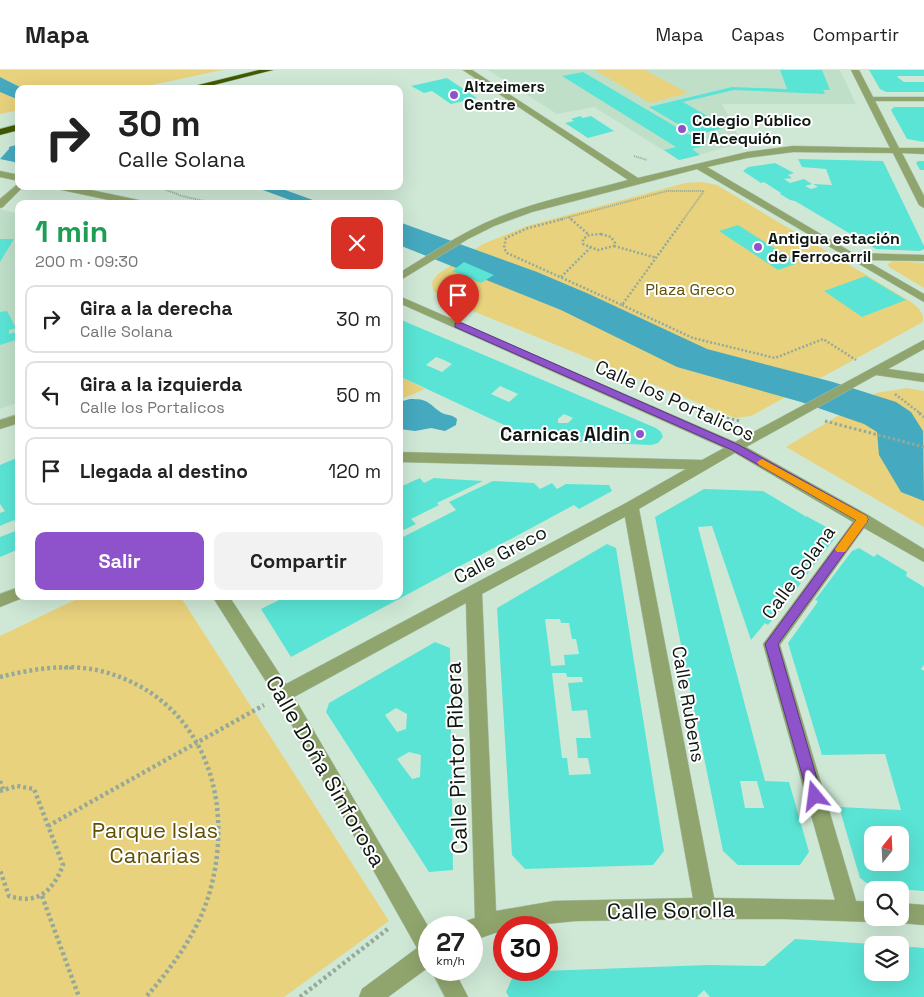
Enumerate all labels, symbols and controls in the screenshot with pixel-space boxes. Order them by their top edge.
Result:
text: Mapa [25,19,89,50]
text: Mapa [655,23,703,46]
text: Capas [731,23,785,46]
text: Compartir [813,23,899,46]
place label: Altzeimers Centre [464,76,545,115]
marker: Altzeimers Centre [448,89,460,101]
text: 30 m [118,102,201,146]
icon: right [35,105,100,170]
place label: Colegio Público El Acequión [692,110,812,149]
marker: Colegio Público El Acequión [676,123,688,135]
text: Calle Solana [118,145,245,173]
text: 1 min [35,212,108,251]
button: close [331,217,383,269]
place label: Antigua estación de Ferrocarril [768,228,900,267]
marker: Antigua estación de Ferrocarril [752,241,764,253]
text: 200 m · 09:30 [35,251,138,272]
pin [437,274,479,325]
park label: Plaza Greco [645,279,735,300]
icon: arrive [444,281,472,309]
text: Gira a la derecha [80,296,232,321]
icon: right [37,305,65,333]
text: 30 m [336,307,381,332]
text: Calle Solana [80,321,173,342]
street label: Calle los Portalicos [591,354,758,447]
text: Gira a la izquierda [80,372,242,397]
icon: left [37,381,65,409]
text: 50 m [336,383,381,408]
text: Calle los Portalicos [80,397,225,418]
place label: Carnicas Aldin [500,422,630,447]
marker: Carnicas Aldin [634,428,646,440]
icon: arrive [37,457,65,485]
text: Llegada al destino [80,459,248,484]
text: 120 m [328,459,381,484]
street label: Calle Greco [449,519,551,589]
street label: Calle Solana [756,520,841,624]
button: Salir [35,532,204,590]
button: Compartir [214,532,383,590]
street label: Calle Rubens [666,644,711,764]
street label: Calle Pintor Ribera [439,661,473,855]
street label: Calle Doña Sinforosa [260,670,392,872]
position arrow [788,769,840,821]
park label: Parque Islas Canarias [92,816,218,869]
north arrow [864,826,909,871]
map controls [864,826,909,981]
button: search [864,881,909,926]
street label: Calle Sorolla [607,895,736,925]
speed limit sign: 30 [493,916,558,981]
text: 27 [436,926,465,958]
button: layers [864,936,909,981]
text: km/h [436,953,465,969]

